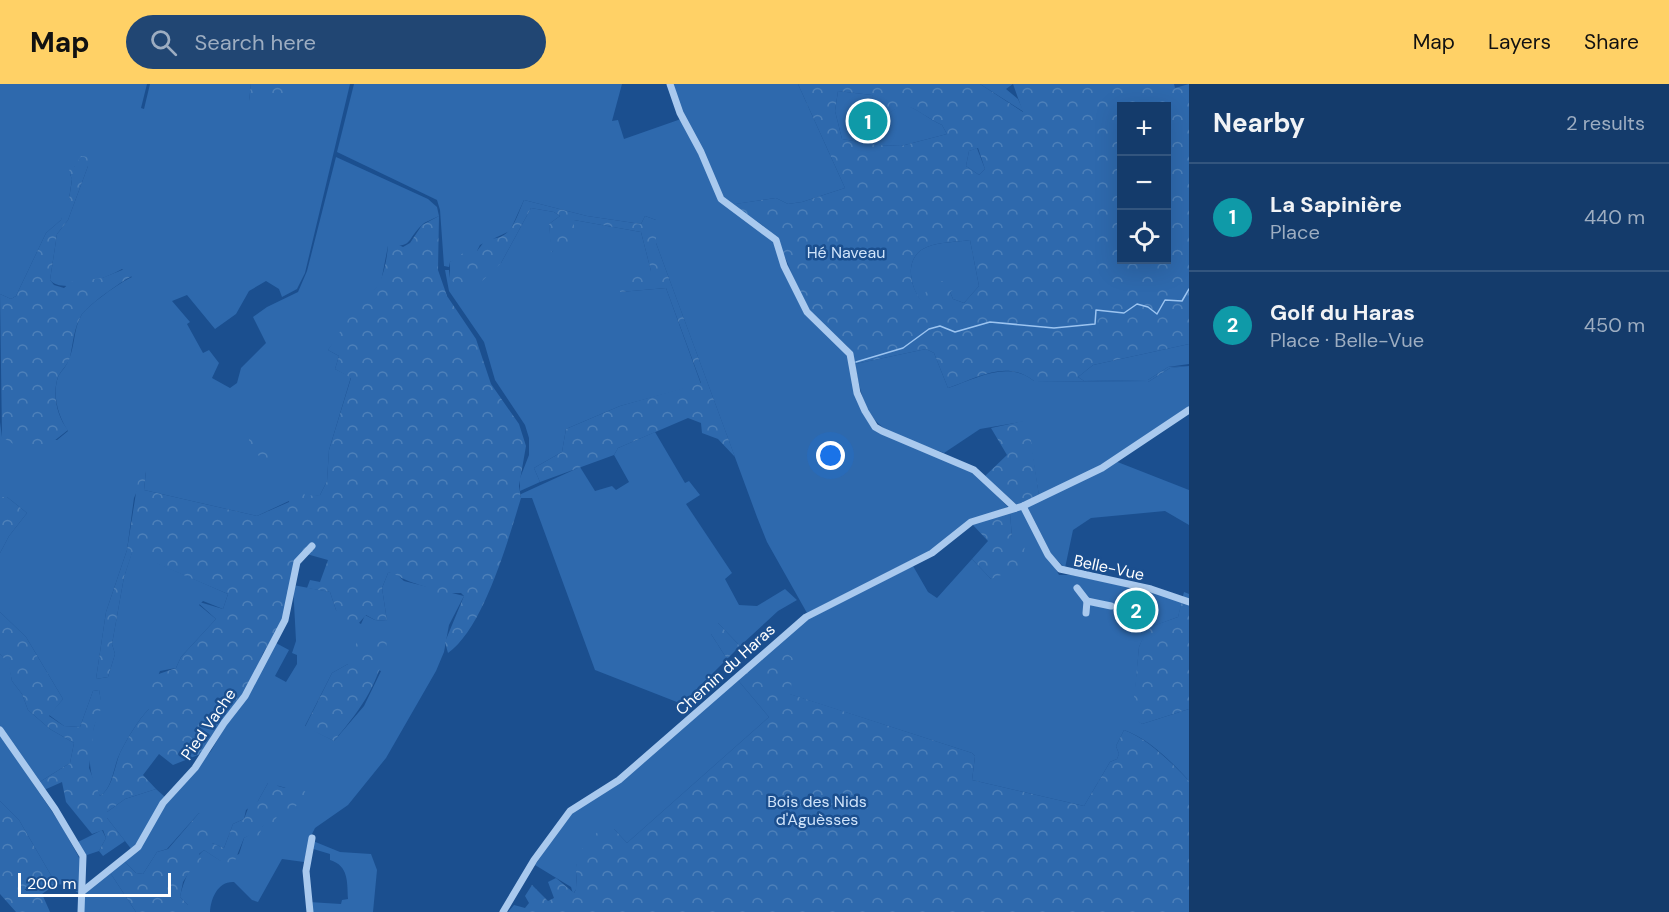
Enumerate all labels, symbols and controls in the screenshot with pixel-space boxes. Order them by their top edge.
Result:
search box [126,15,546,69]
text: Map [30,24,90,61]
icon: search [147,26,180,59]
text: Search here [195,28,316,57]
text: Map [1413,28,1455,56]
text: Layers [1488,28,1551,56]
text: Share [1584,28,1639,56]
pin: 1 [848,99,888,144]
map controls [1117,102,1171,264]
button: + [1117,102,1171,156]
text: Nearby [1213,106,1305,140]
text: 2 results [1566,110,1645,136]
button: − [1117,156,1171,210]
text: La Sapinière [1270,190,1402,219]
text: 1 [1229,204,1236,230]
text: 440 m [1584,204,1645,230]
button: locate [1117,210,1171,264]
text: Place [1270,219,1320,245]
park label: Hé Naveau [807,242,885,263]
text: Golf du Haras [1270,298,1415,327]
text: 2 [1227,312,1238,338]
text: 450 m [1584,312,1645,338]
text: Place · Belle-Vue [1270,327,1424,353]
your location [816,441,845,470]
street label: Belle-Vue [1072,550,1146,585]
pin: 2 [1116,588,1156,632]
street label: Chemin du Haras [671,619,780,720]
street label: Pied Vache [176,684,241,764]
park label: Bois des Nids d'Aguèsses [767,791,867,830]
scale bar [18,870,171,898]
text: 200 m [27,873,76,894]

